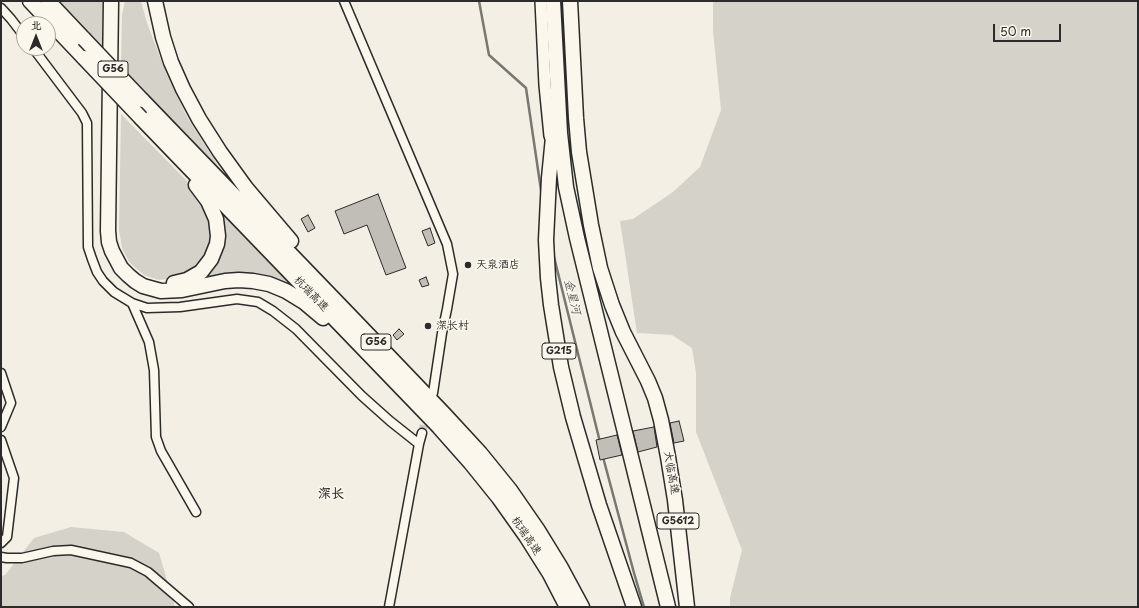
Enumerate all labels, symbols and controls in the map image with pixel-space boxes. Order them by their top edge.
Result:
north arrow [16,16,56,56]
text: 北 [31,16,42,33]
scale bar [995,16,1063,42]
text: 50 m [1000,22,1031,40]
road number: G56 [98,61,128,77]
place label: 天泉酒店 [476,258,520,272]
marker: 天泉酒店 [463,260,473,270]
street label: 杭瑞高速 [291,274,331,314]
water label: 金星河 [561,278,583,316]
place label: 深长村 [436,319,469,333]
marker: 深长村 [423,321,433,331]
road number: G56 [361,334,391,350]
road number: G215 [542,343,576,359]
street label: 大临高速 [661,450,681,496]
district label: 深长 [318,486,344,502]
road number: G5612 [657,513,699,529]
street label: 杭瑞高速 [508,514,544,558]

